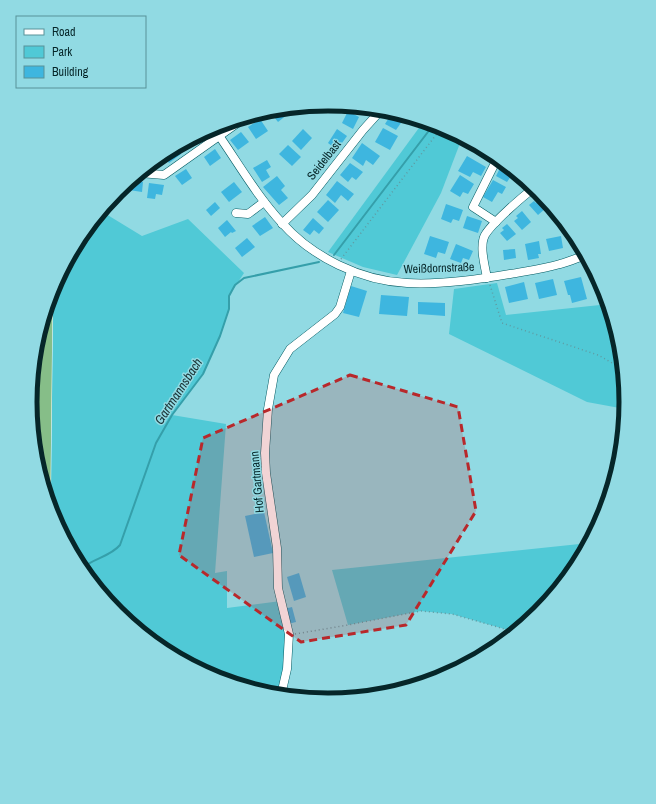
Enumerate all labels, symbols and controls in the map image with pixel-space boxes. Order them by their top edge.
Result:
legend [16,16,146,88]
text: Road [52,24,76,40]
text: Park [52,44,72,60]
text: Building [52,64,89,80]
street label: Seidelbast [303,137,345,183]
street label: Weißdornstraße [403,259,475,277]
water label: Gartmannsbach [151,355,206,428]
street label: Hof Gartmann [246,451,268,513]

